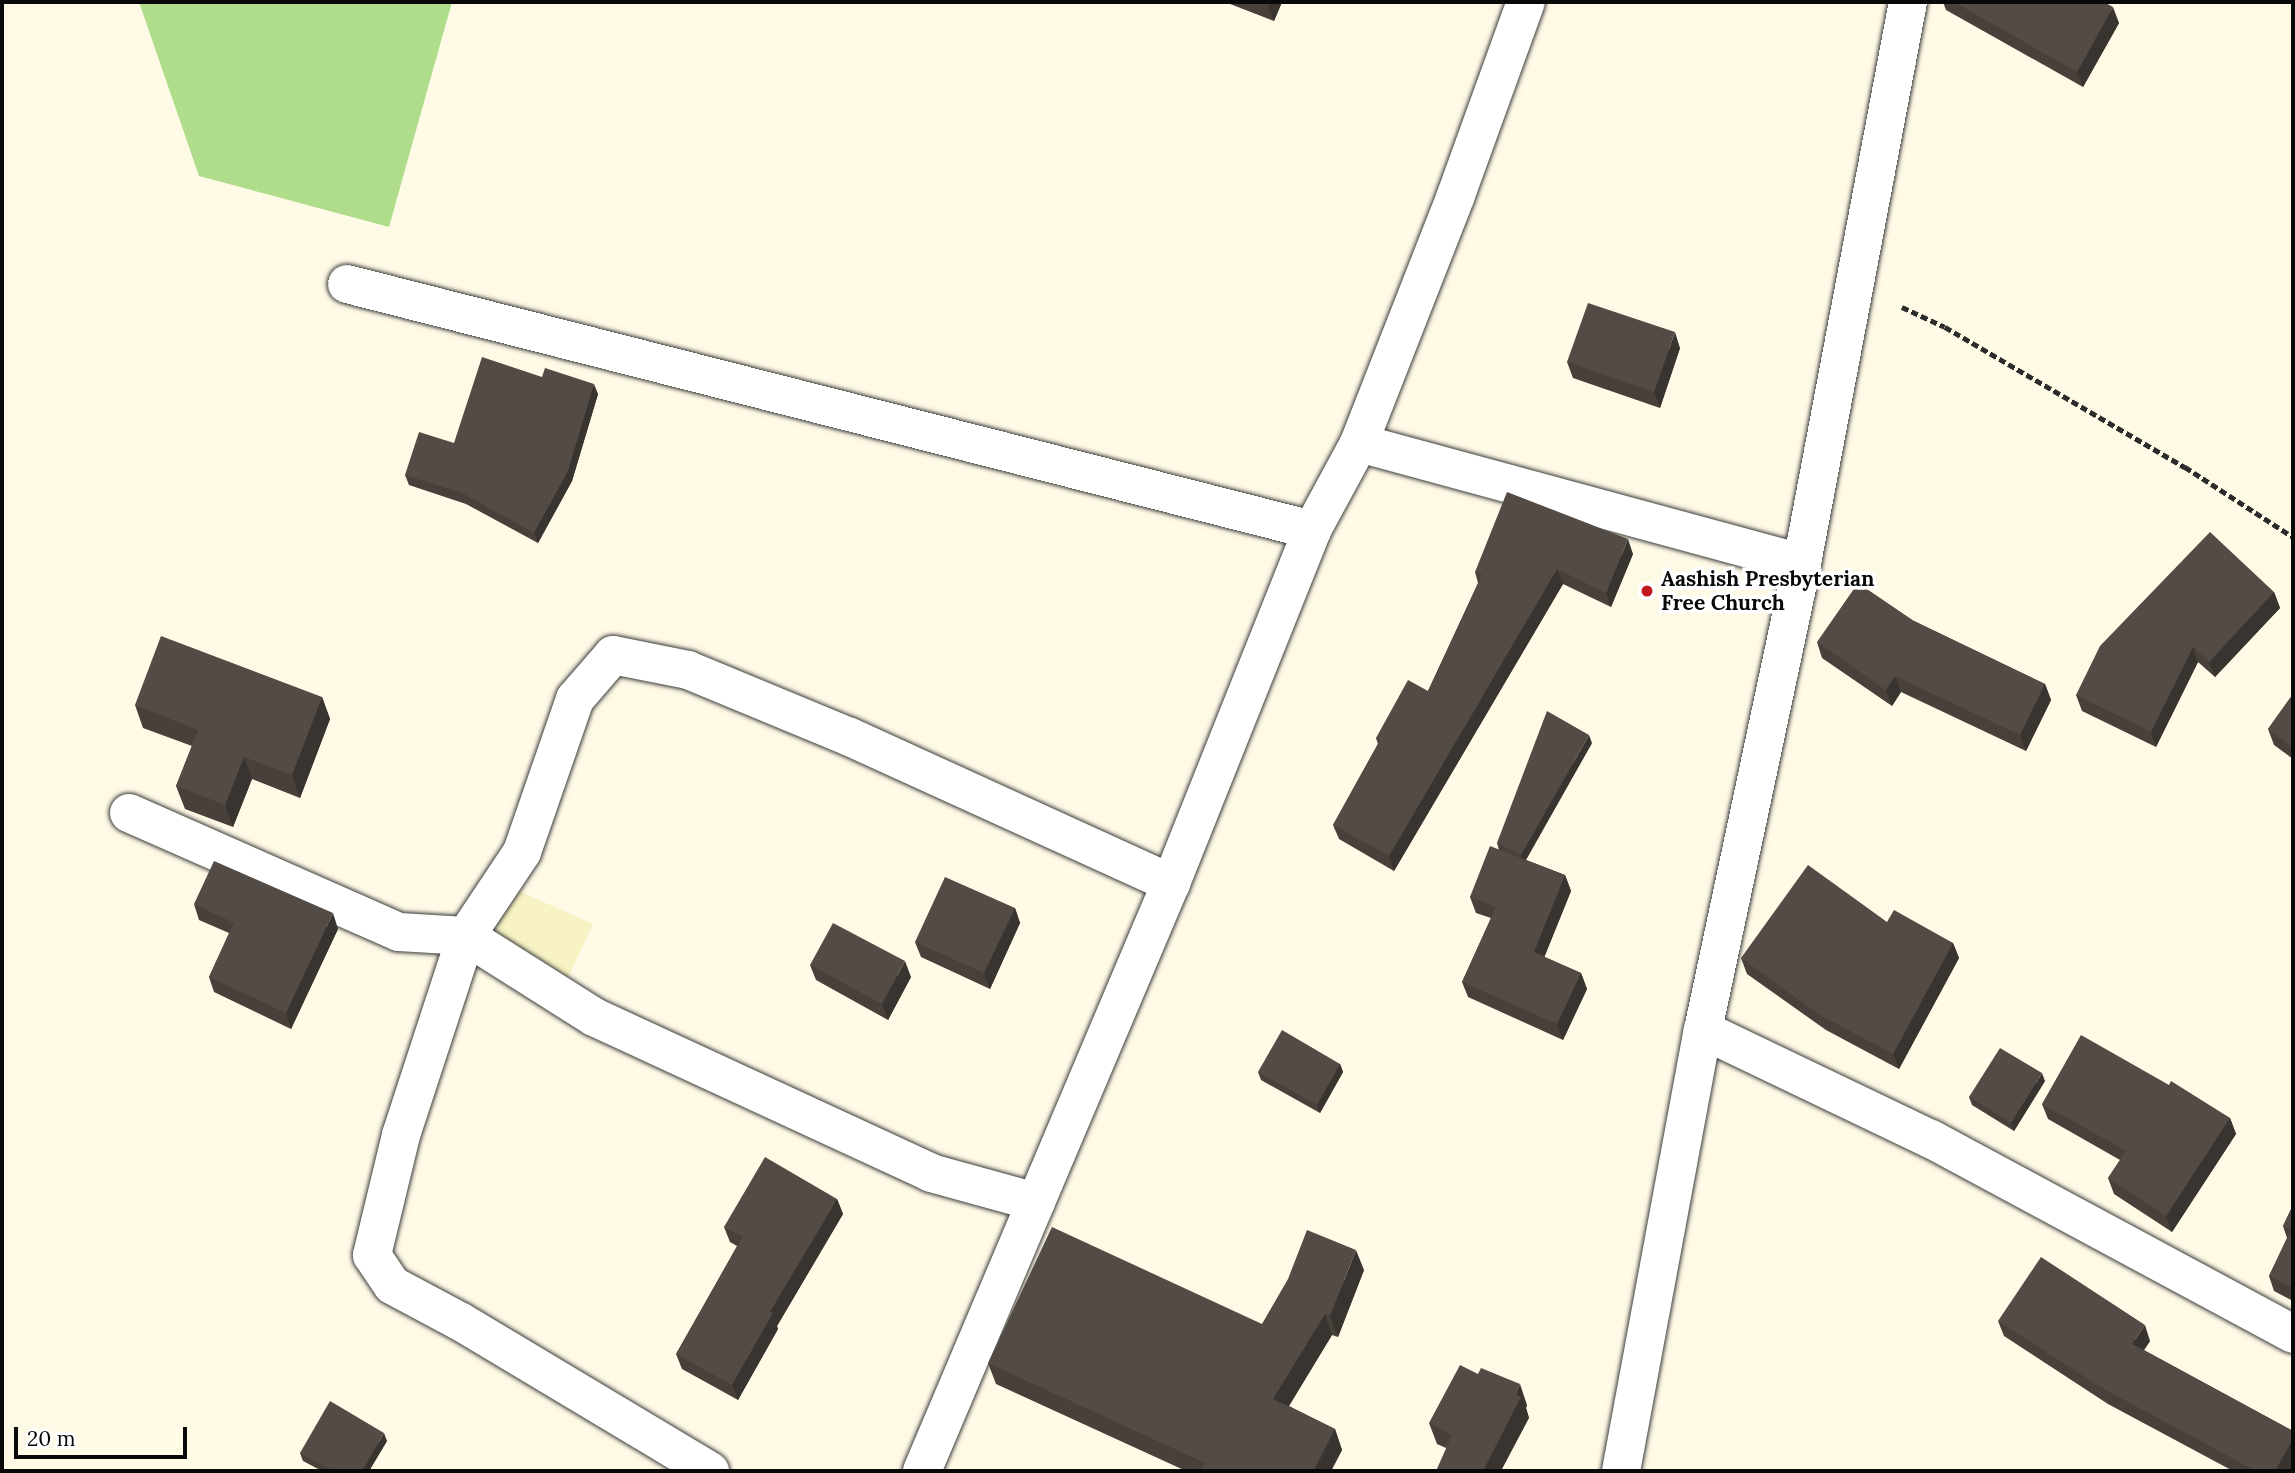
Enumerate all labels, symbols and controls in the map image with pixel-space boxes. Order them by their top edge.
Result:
place label: Aashish Presbyterian Free Church [1661,566,1874,616]
marker: Aashish Presbyterian Free Church [1639,583,1655,599]
scale bar [18,1414,191,1458]
text: 20 m [27,1425,76,1452]

